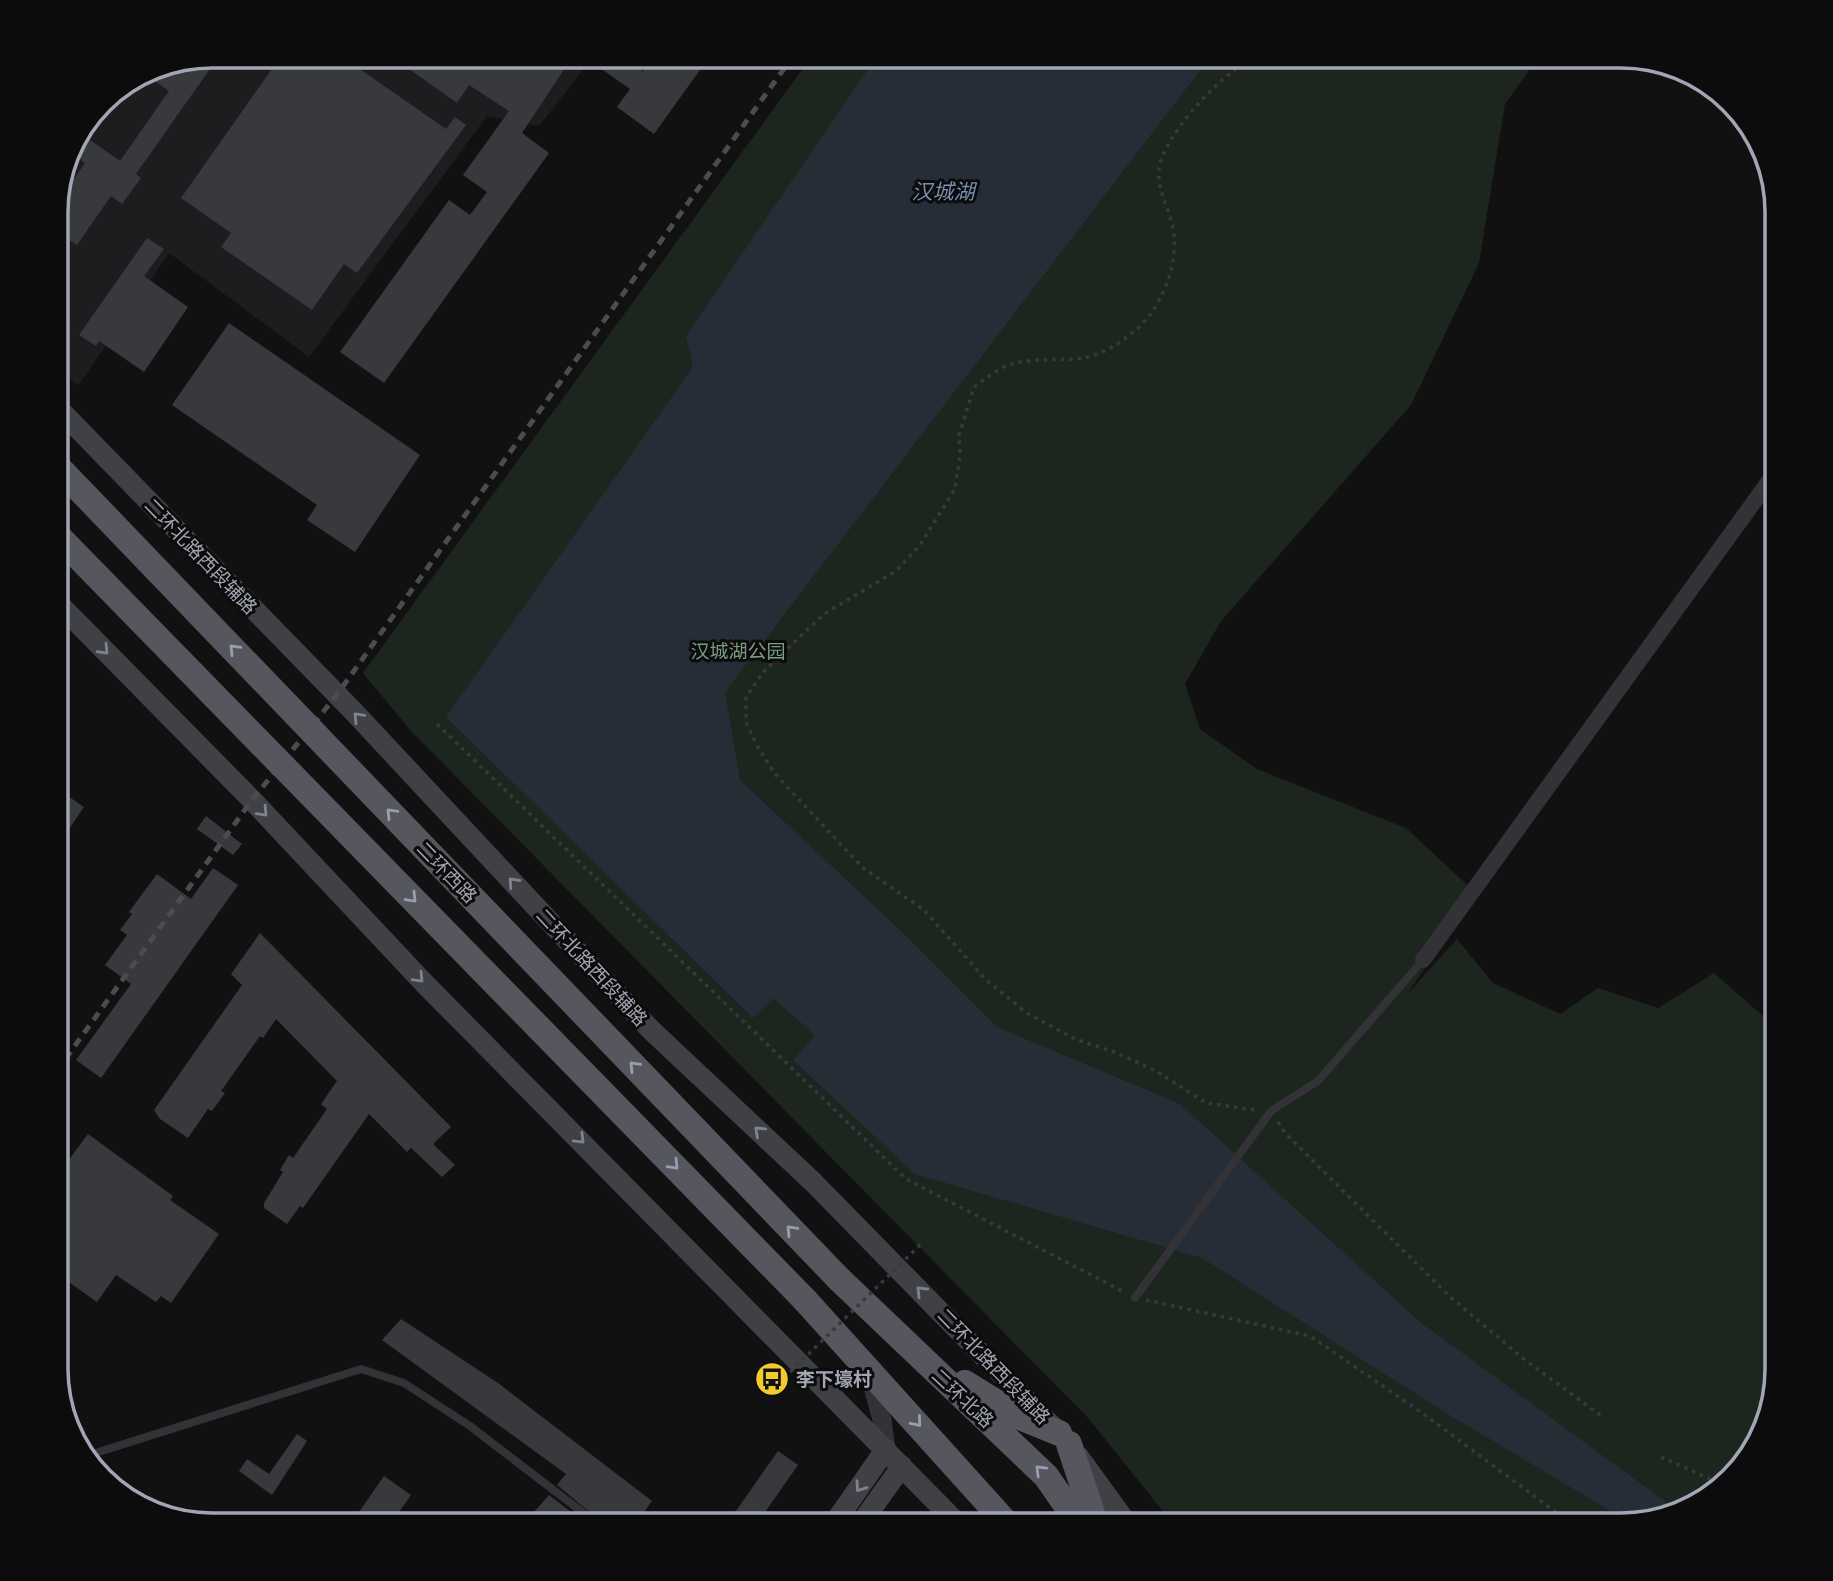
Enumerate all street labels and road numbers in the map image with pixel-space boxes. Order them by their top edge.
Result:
street label: 二环北路西段辅路 [140,493,262,619]
street label: 二环西路 [412,836,482,908]
street label: 二环北路西段辅路 [531,903,653,1031]
street label: 二环北路西段辅路 [933,1303,1055,1429]
street label: 二环北路 [927,1364,999,1432]

